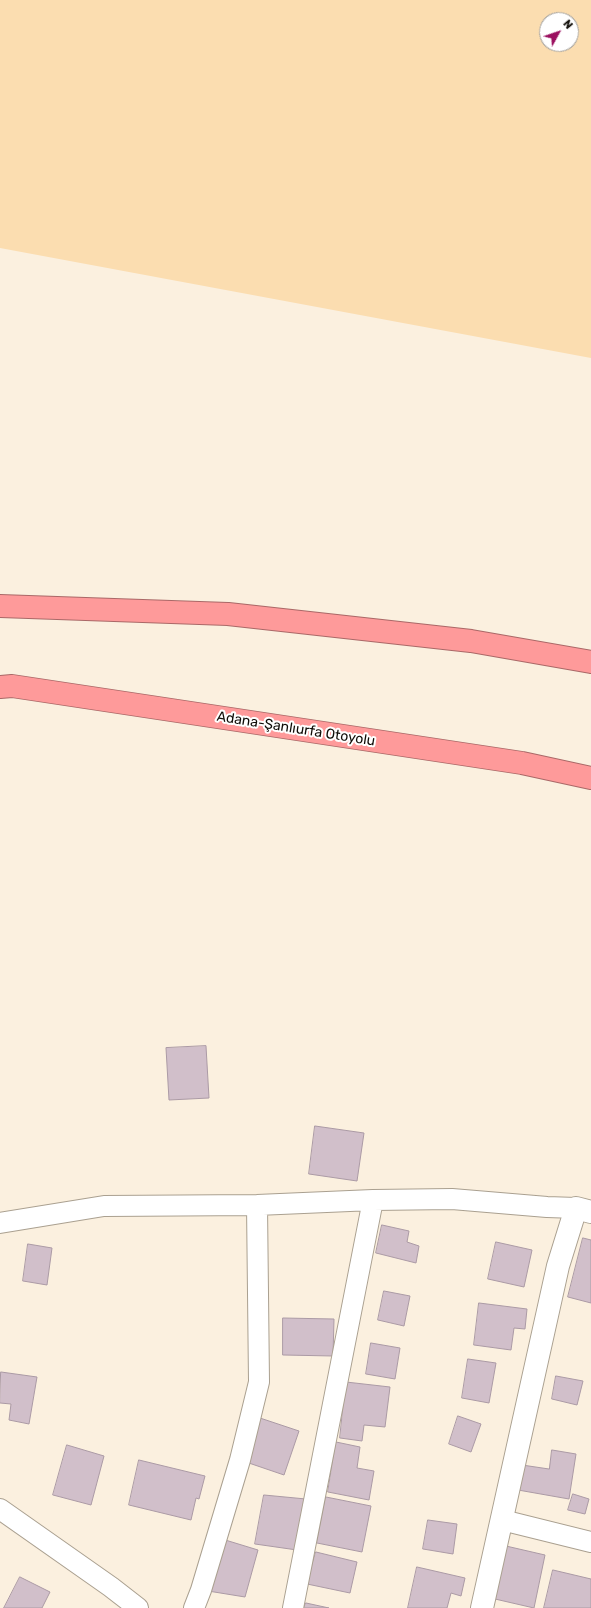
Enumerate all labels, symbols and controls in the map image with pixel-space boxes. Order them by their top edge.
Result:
north arrow [539,12,579,52]
text: N [560,17,575,32]
street label: Adana-Şanlıurfa Otoyolu [216,708,376,750]

